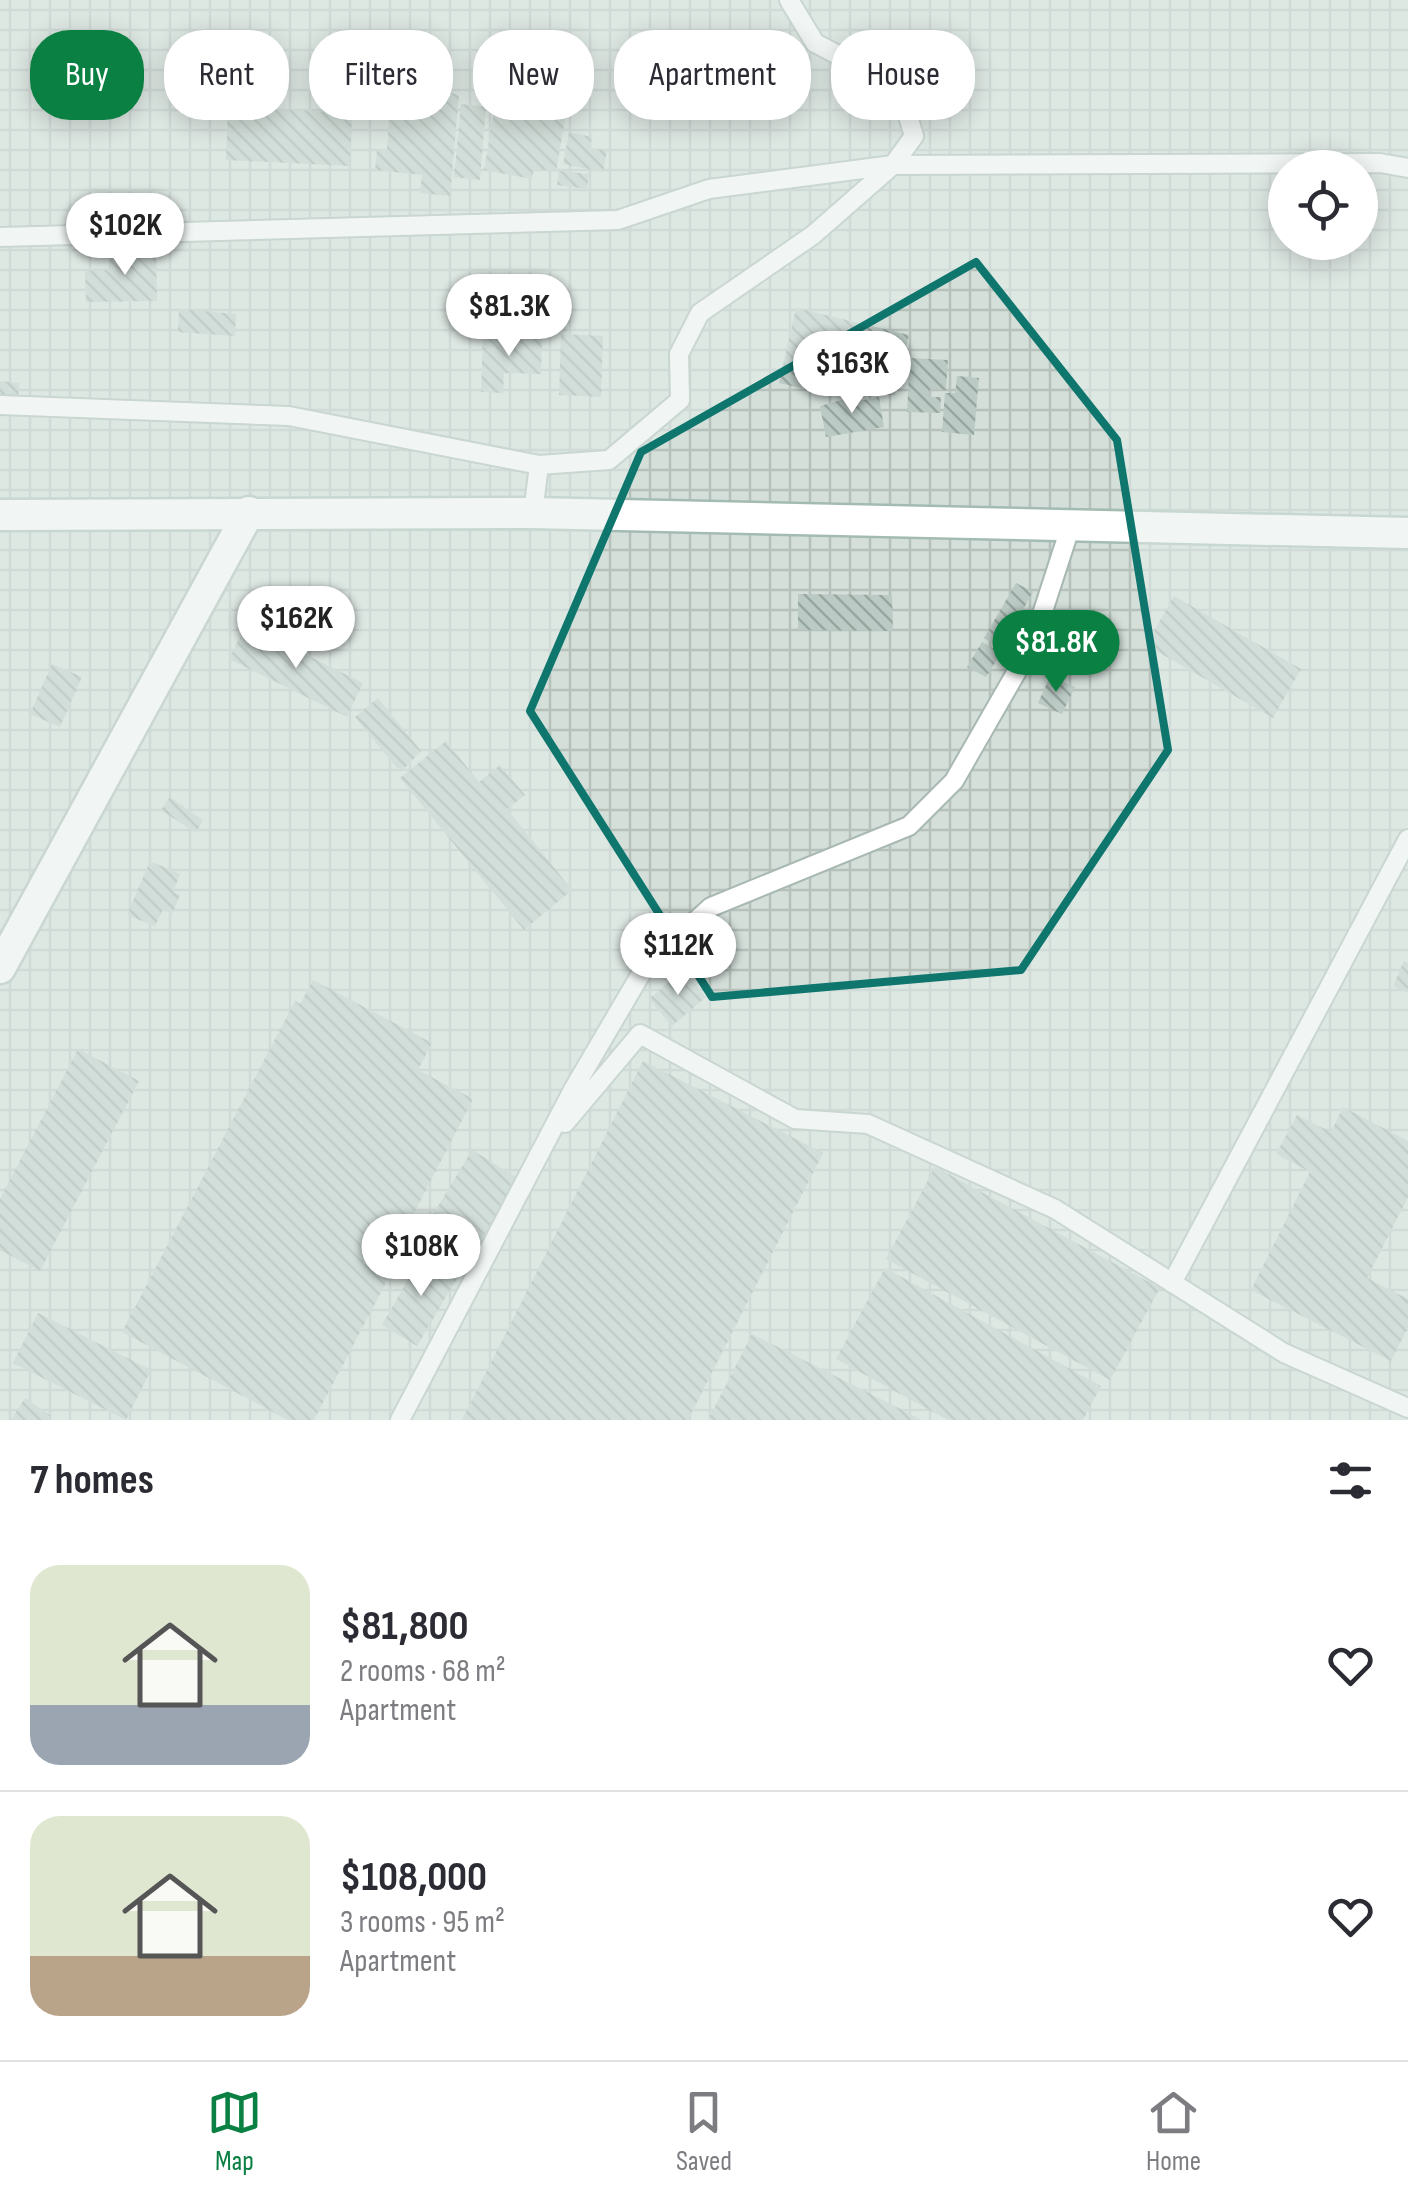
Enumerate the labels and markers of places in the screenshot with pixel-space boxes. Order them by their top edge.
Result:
pin: $102K [55,193,195,278]
pin: $81.3K [428,274,590,359]
pin: $163K [782,331,922,416]
pin: $162K [226,586,366,671]
pin: $81.8K [975,610,1137,695]
pin: $112K [608,913,748,998]
pin: $108K [351,1214,491,1299]

